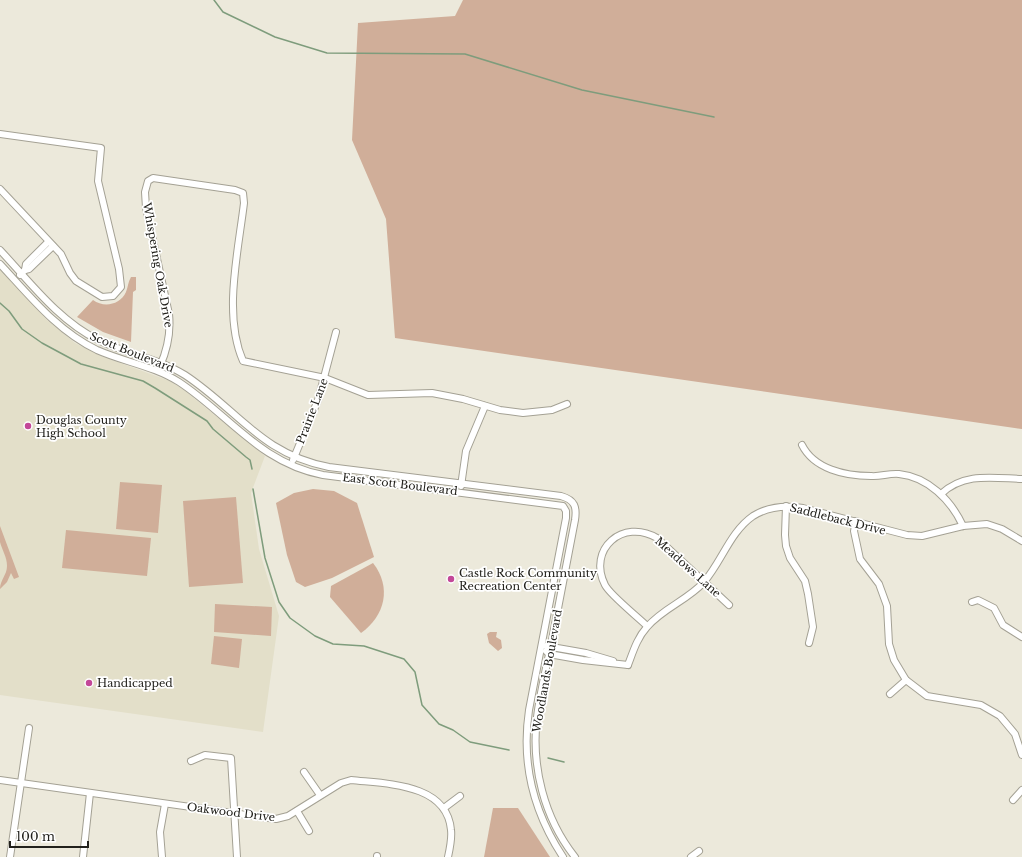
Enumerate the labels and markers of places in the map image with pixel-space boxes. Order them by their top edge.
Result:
place label: Douglas County High School [36,413,127,440]
marker: Douglas County High School [23,421,33,431]
place label: Castle Rock Community Recreation Center [459,566,597,593]
marker: Castle Rock Community Recreation Center [446,574,456,584]
place label: Handicapped [97,676,173,690]
marker: Handicapped [84,678,94,688]

